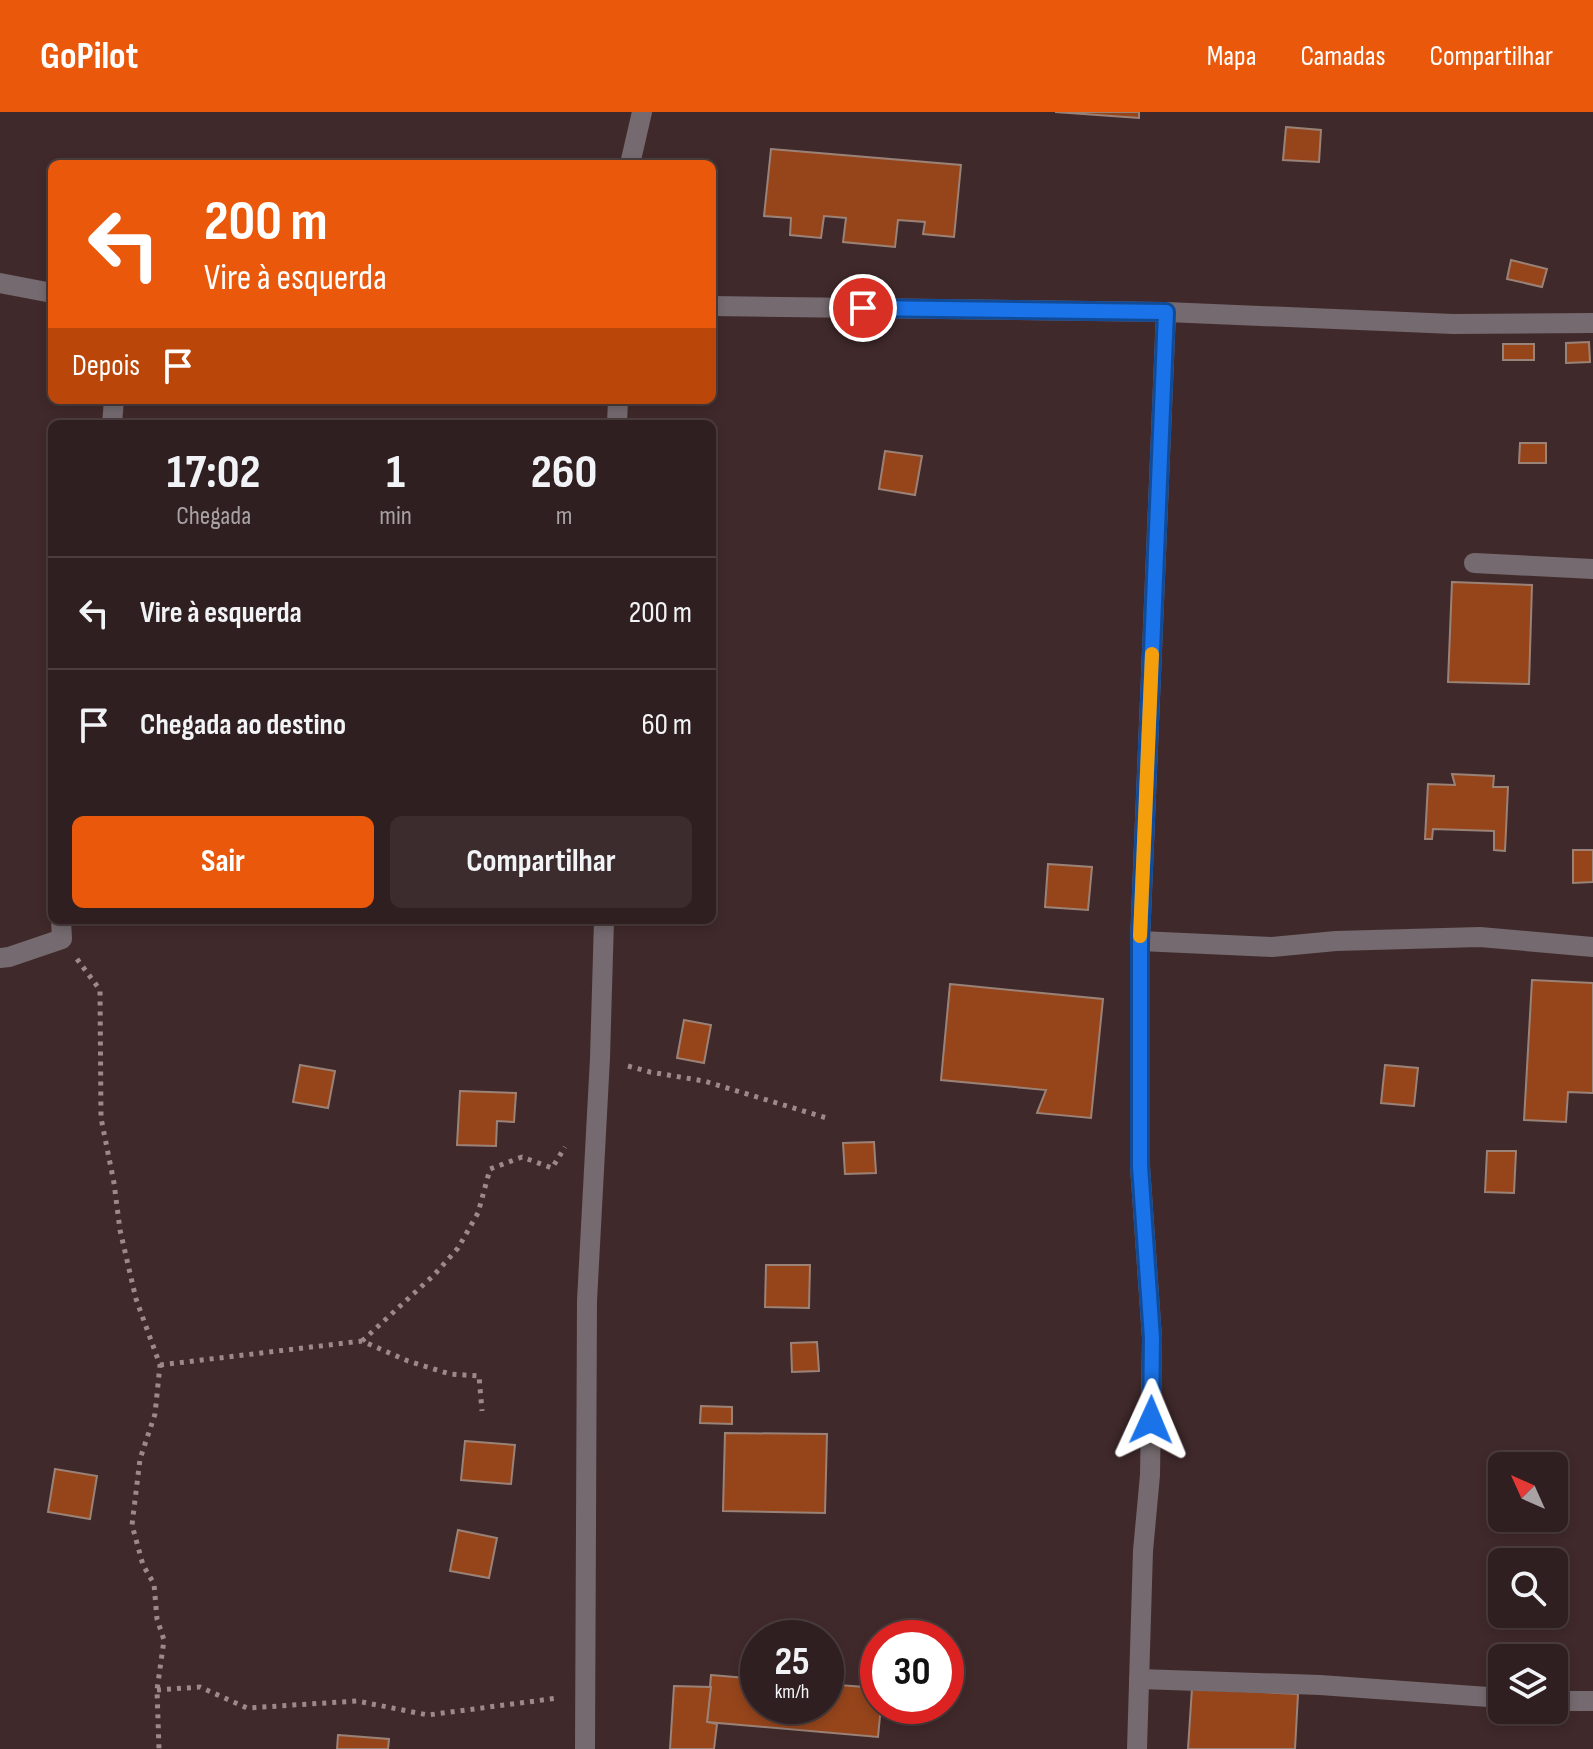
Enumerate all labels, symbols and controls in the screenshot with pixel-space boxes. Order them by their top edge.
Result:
text: GoPilot [40,34,138,79]
text: Mapa [1207,40,1256,73]
text: Camadas [1300,40,1386,73]
text: Compartilhar [1430,40,1553,73]
text: 200 m [204,189,328,256]
icon: left [72,192,176,296]
text: Vire à esquerda [204,257,387,300]
pin [829,274,897,342]
icon: arrive [841,286,885,330]
icon: arrive [156,344,200,388]
text: Depois [72,348,140,384]
text: 17:02 [167,444,261,501]
text: 1 [386,444,405,501]
text: 260 [531,444,597,501]
text: Chegada [176,501,251,532]
text: min [379,501,412,532]
text: m [556,501,572,532]
icon: left [72,591,116,635]
text: Vire à esquerda [140,595,302,631]
text: 200 m [629,595,692,631]
icon: arrive [72,703,116,747]
text: Chegada ao destino [140,707,346,743]
text: 60 m [641,707,692,743]
button: Sair [72,816,374,908]
button: Compartilhar [390,816,692,908]
position arrow [1109,1378,1193,1462]
north arrow [1488,1452,1568,1532]
map controls [1488,1452,1568,1724]
button: search [1488,1548,1568,1628]
speed limit sign: 30 [860,1620,964,1724]
text: 25 [774,1638,810,1686]
button: layers [1488,1644,1568,1724]
text: km/h [775,1680,809,1704]

